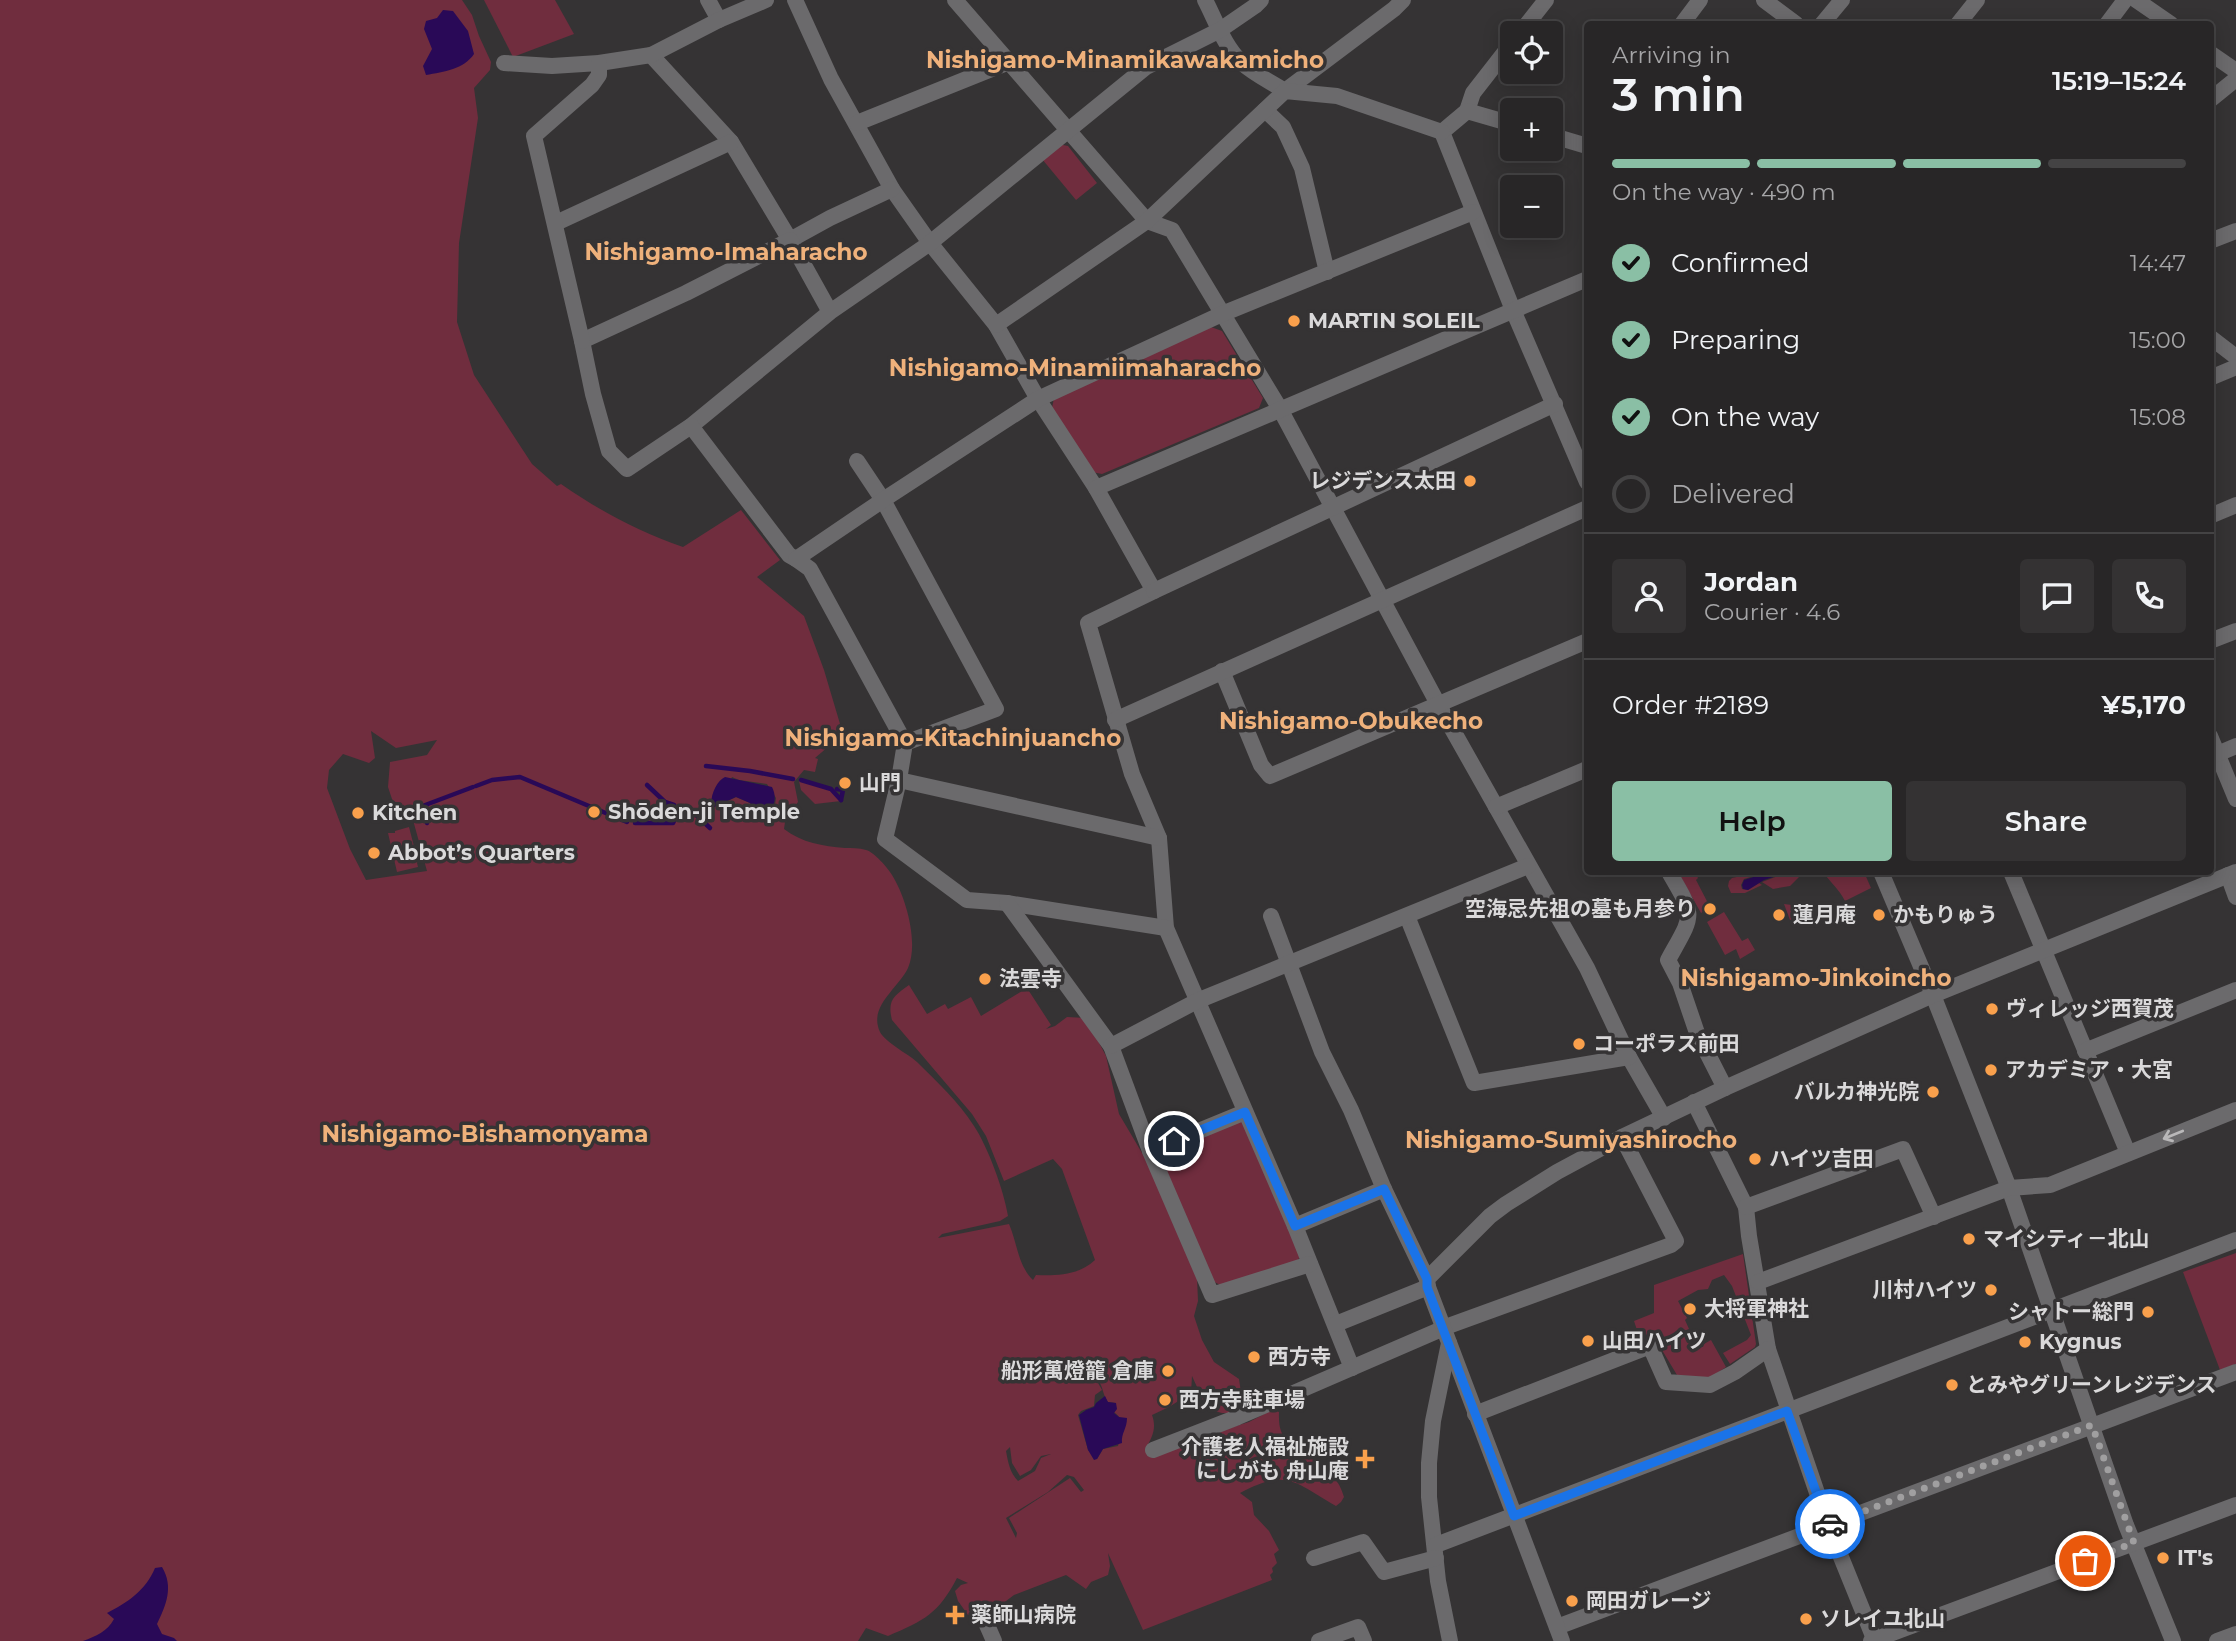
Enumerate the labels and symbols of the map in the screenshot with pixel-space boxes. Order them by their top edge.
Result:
district label: Nishigamo-Minamikawakamicho [926,46,1324,74]
district label: Nishigamo-Imaharacho [584,238,868,266]
place label: MARTIN SOLEIL [1308,308,1480,333]
marker: MARTIN SOLEIL [1286,313,1302,329]
district label: Nishigamo-Minamiimaharacho [889,354,1261,382]
place label: レジデンス太田 [1309,468,1456,493]
marker: レジデンス太田 [1462,473,1478,489]
district label: Nishigamo-Obukecho [1219,707,1483,735]
district label: Nishigamo-Kitachinjuancho [785,724,1121,752]
place label: 山門 [859,770,901,795]
marker: 山門 [837,775,853,791]
place label: Shōden-ji Temple [608,799,800,824]
place label: Kitchen [372,800,457,825]
marker: Shōden-ji Temple [586,804,602,820]
marker: Kitchen [350,805,366,821]
place label: Abbot’s Quarters [387,840,575,865]
marker: Abbot’s Quarters [366,845,382,861]
place label: 空海忌先祖の墓も月参り [1465,896,1696,921]
marker: 空海忌先祖の墓も月参り [1702,901,1718,917]
place label: 蓮月庵 [1793,902,1856,927]
place label: かもりゅう [1893,902,1998,927]
marker: 蓮月庵 [1771,907,1787,923]
marker: かもりゅう [1871,907,1887,923]
district label: Nishigamo-Jinkoincho [1680,964,1952,992]
place label: 法雲寺 [999,966,1062,991]
marker: 法雲寺 [977,971,993,987]
place label: ヴィレッジ西賀茂 [2006,996,2174,1021]
marker: ヴィレッジ西賀茂 [1984,1001,2000,1017]
place label: コーポラス前田 [1593,1031,1740,1056]
marker: コーポラス前田 [1571,1036,1587,1052]
place label: アカデミア・大宮 [2005,1057,2173,1082]
marker: アカデミア・大宮 [1983,1062,1999,1078]
place label: バルカ神光院 [1794,1079,1919,1104]
marker: バルカ神光院 [1925,1084,1941,1100]
pin [1144,1111,1204,1171]
district label: Nishigamo-Bishamonyama [322,1120,648,1148]
district label: Nishigamo-Sumiyashirocho [1405,1126,1737,1154]
one-way arrow [2162,1130,2184,1143]
place label: ハイツ吉田 [1769,1146,1874,1171]
marker: ハイツ吉田 [1747,1151,1763,1167]
place label: マイシティ－北山 [1983,1226,2150,1251]
marker: マイシティ－北山 [1961,1231,1977,1247]
place label: 川村ハイツ [1872,1277,1977,1302]
marker: 川村ハイツ [1983,1282,1999,1298]
place label: 大将軍神社 [1704,1296,1809,1321]
place label: シャトー総門 [2008,1299,2134,1324]
marker: 大将軍神社 [1682,1301,1698,1317]
marker: シャトー総門 [2140,1304,2156,1320]
place label: 山田ハイツ [1602,1328,1707,1353]
place label: Kygnus [2039,1329,2122,1354]
marker: 山田ハイツ [1580,1333,1596,1349]
marker: Kygnus [2017,1334,2033,1350]
place label: 西方寺 [1268,1344,1331,1369]
marker: 西方寺 [1246,1349,1262,1365]
place label: 船形萬燈籠 倉庫 [1001,1358,1154,1383]
marker: 船形萬燈籠 倉庫 [1160,1363,1176,1379]
place label: とみやグリーンレジデンス [1966,1372,2217,1397]
marker: とみやグリーンレジデンス [1944,1377,1960,1393]
place label: 西方寺駐車場 [1179,1387,1305,1412]
marker: 西方寺駐車場 [1157,1392,1173,1408]
place label: 介護老人福祉施設 にしがも 舟山庵 [1181,1434,1349,1483]
marker: 介護老人福祉施設 にしがも 舟山庵 [1355,1449,1375,1469]
courier [1795,1489,1865,1559]
pin [2055,1531,2115,1591]
place label: IT's [2177,1545,2213,1570]
marker: IT's [2155,1550,2171,1566]
place label: 岡田ガレージ [1586,1588,1712,1613]
marker: 岡田ガレージ [1564,1593,1580,1609]
place label: 薬師山病院 [971,1602,1076,1627]
marker: 薬師山病院 [945,1605,965,1625]
place label: ソレイユ北山 [1820,1606,1946,1631]
marker: ソレイユ北山 [1798,1611,1814,1627]

